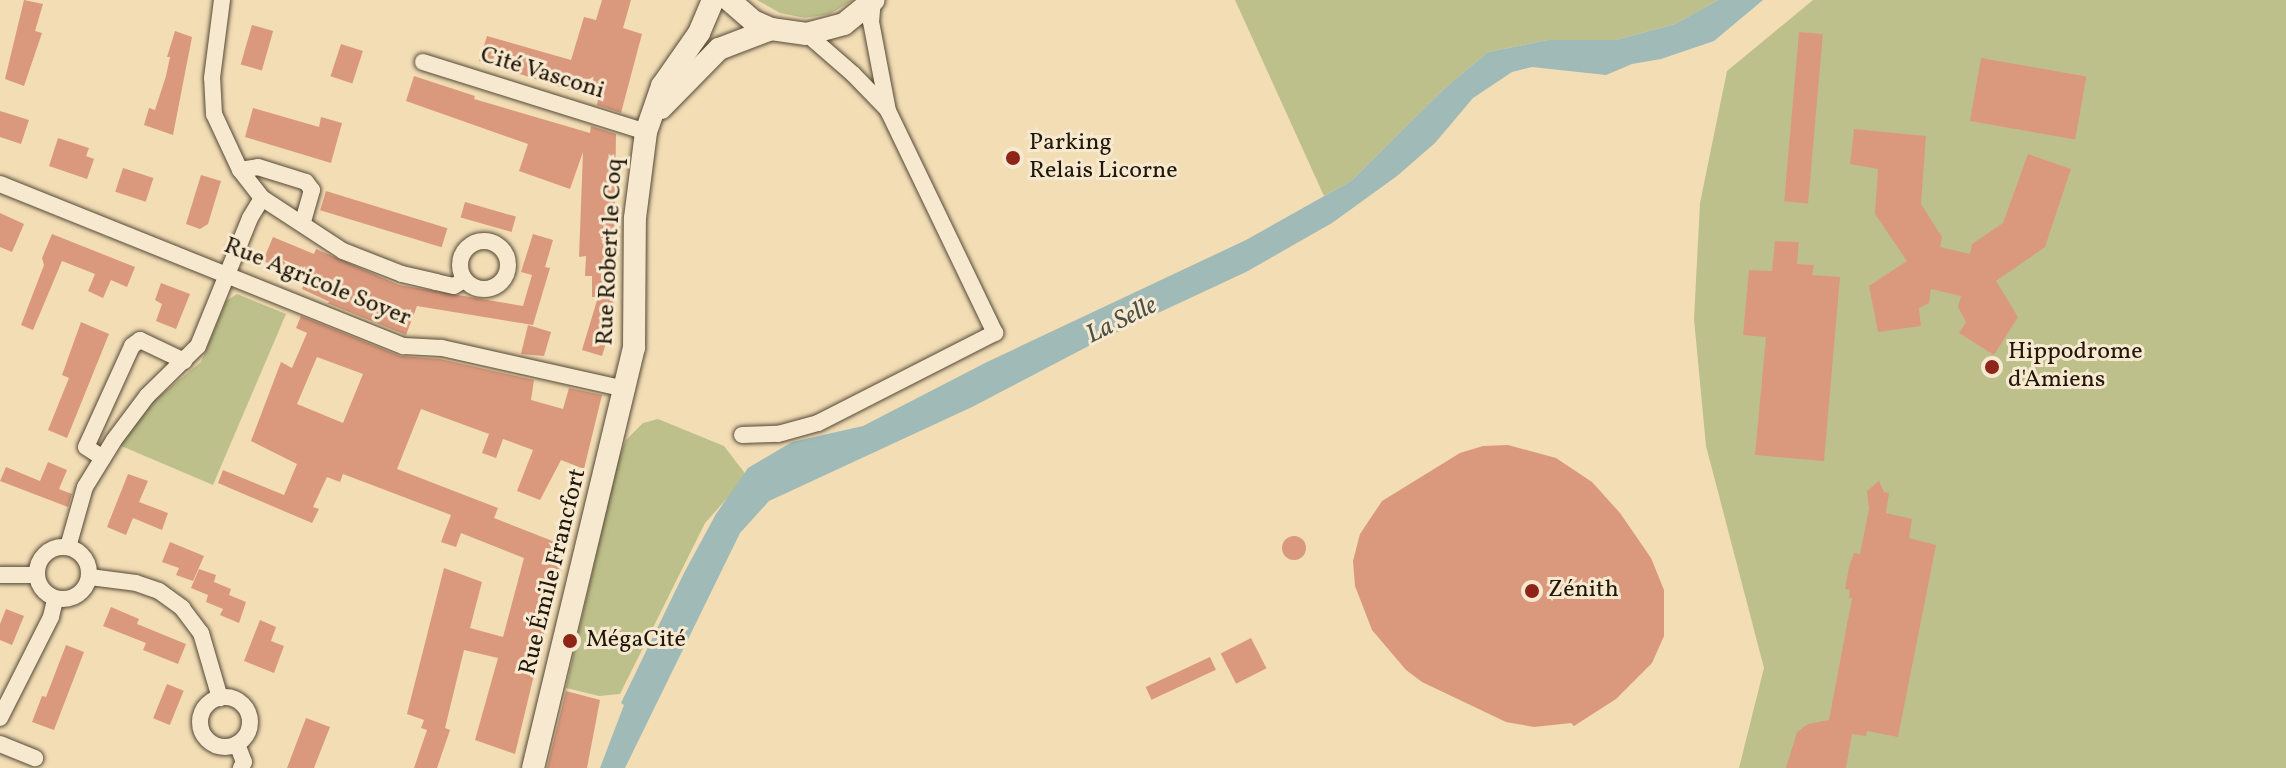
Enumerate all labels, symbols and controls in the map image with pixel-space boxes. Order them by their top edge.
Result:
street label: Cité Vasconi [476,41,608,107]
place label: Parking Relais Licorne [1029,130,1178,186]
marker: Parking Relais Licorne [1004,149,1022,167]
street label: Rue Robert le Coq [592,158,630,346]
street label: Rue Agricole Soyer [219,232,415,334]
water label: La Selle [1081,291,1163,351]
place label: Hippodrome d'Amiens [2008,339,2143,395]
marker: Hippodrome d'Amiens [1983,358,2001,376]
street label: Rue Émile Francfort [514,466,594,678]
place label: Zénith [1548,577,1619,605]
marker: Zénith [1523,582,1541,600]
place label: MégaCité [586,627,686,655]
marker: MégaCité [561,632,579,650]

